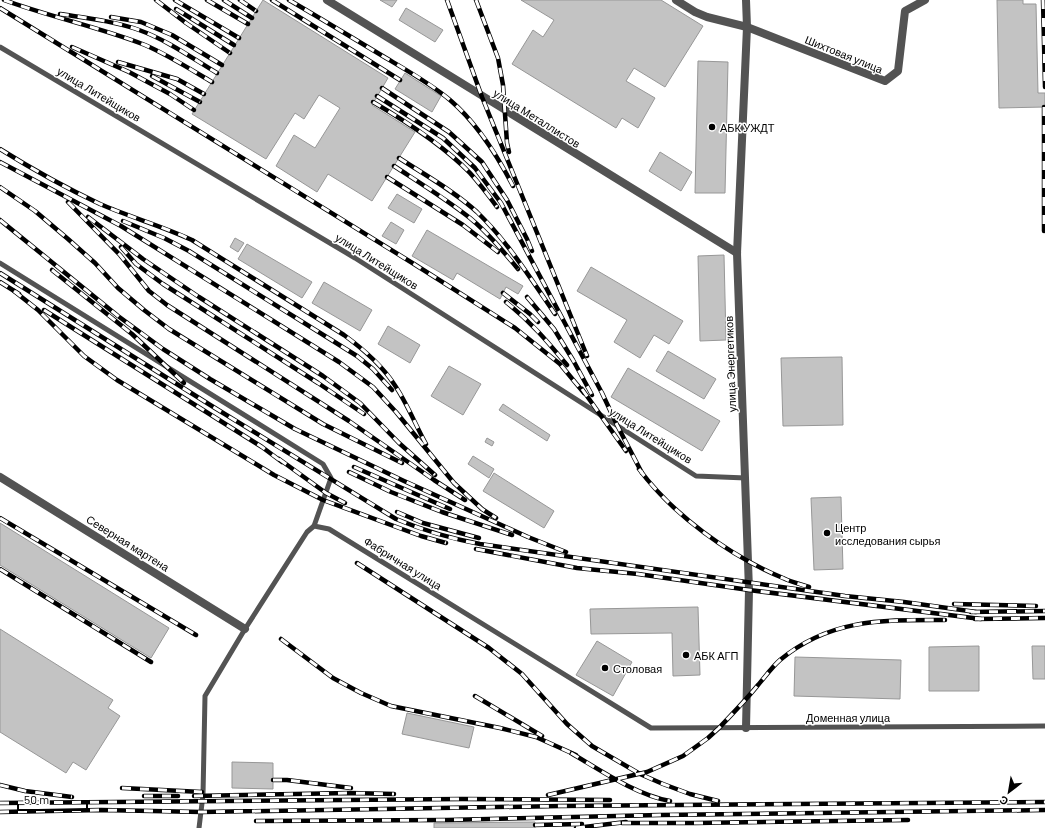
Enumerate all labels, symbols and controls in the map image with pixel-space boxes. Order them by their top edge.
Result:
street label: Шихтовая улица [803,32,886,76]
street label: улица Литейщиков [55,64,143,124]
street label: улица Металлистов [491,86,583,150]
place label: АБК УЖДТ [720,121,775,134]
marker: АБК УЖДТ [707,122,717,132]
street label: улица Литейщиков [333,230,421,292]
street label: улица Энергетиков [722,316,738,412]
street label: улица Литейщиков [607,404,695,466]
street label: Северная мартена [84,512,173,574]
place label: Центр исследования сырья [835,521,940,547]
marker: Центр исследования сырья [822,528,832,538]
street label: Фабричная улица [362,534,445,593]
place label: АБК АГП [694,649,738,662]
marker: АБК АГП [681,650,691,660]
place label: Столовая [613,662,662,675]
marker: Столовая [600,663,610,673]
street label: Доменная улица [806,711,891,724]
north arrow [989,772,1029,812]
scale bar [18,786,87,812]
text: 50 m [24,792,49,806]
text: С [997,793,1010,809]

